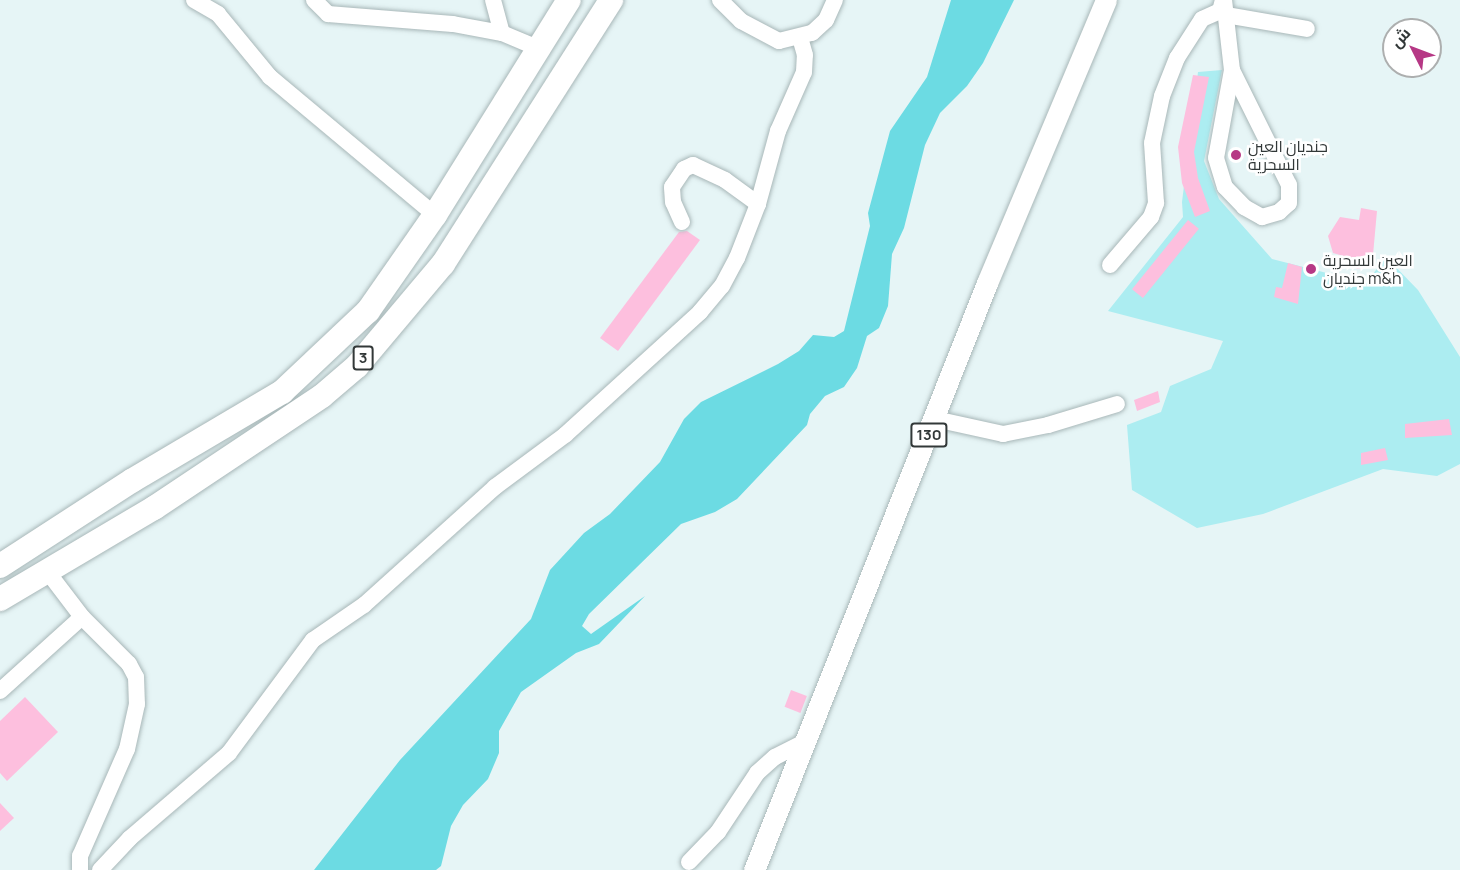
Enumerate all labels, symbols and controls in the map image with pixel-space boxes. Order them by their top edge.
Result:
north arrow [1382,18,1442,78]
text: ش [1385,22,1415,52]
place label: جنديان العين السحرية [1248,136,1328,174]
marker: جنديان العين السحرية [1229,148,1243,162]
place label: العين السحرية جنديان m&h [1323,250,1413,288]
marker: العين السحرية جنديان m&h [1304,262,1318,276]
road number: 3 [352,346,374,370]
road number: 130 [910,423,948,447]

